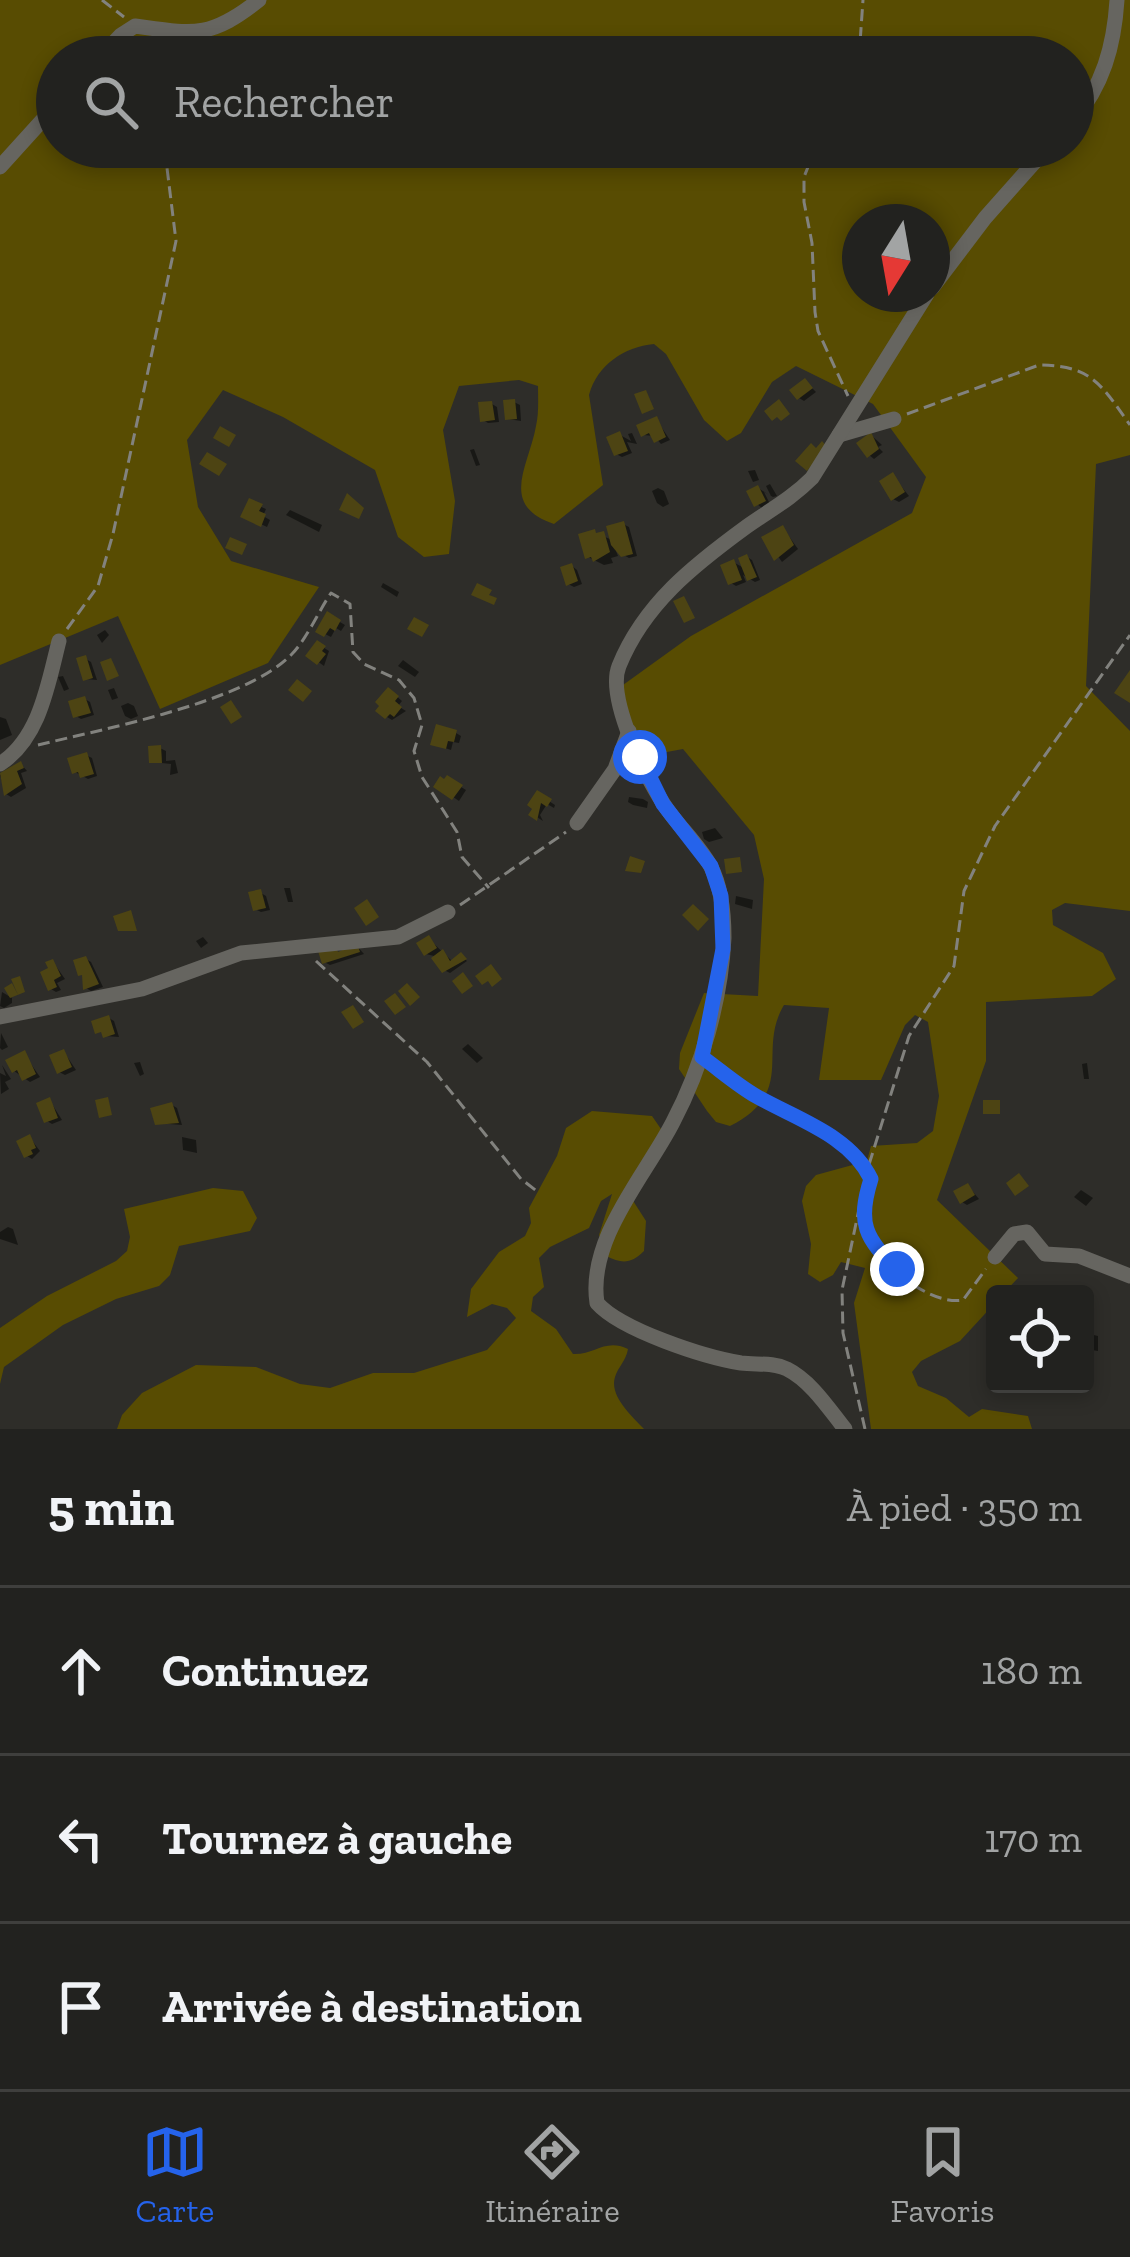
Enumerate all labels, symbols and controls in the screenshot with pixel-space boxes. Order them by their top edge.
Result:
search box [36,36,1094,168]
icon: search [78,69,144,135]
text: Rechercher [174,75,394,129]
north arrow [842,204,950,312]
route start [613,730,667,784]
route end [870,1242,924,1296]
map controls [986,1285,1094,1393]
button: locate [986,1285,1094,1393]
text: 5 min [48,1477,174,1538]
text: À pied · 350 m [847,1484,1082,1531]
icon: ahead [48,1638,114,1704]
text: Continuez [162,1644,369,1698]
text: 180 m [981,1647,1082,1694]
icon: left [48,1806,114,1872]
text: Tournez à gauche [162,1812,512,1866]
text: 170 m [984,1815,1082,1862]
icon: arrive [48,1974,114,2040]
text: Arrivée à destination [162,1980,582,2034]
tab: Carte [135,2119,214,2230]
tab: Itinéraire [485,2119,620,2230]
tab: Favoris [891,2119,995,2230]

